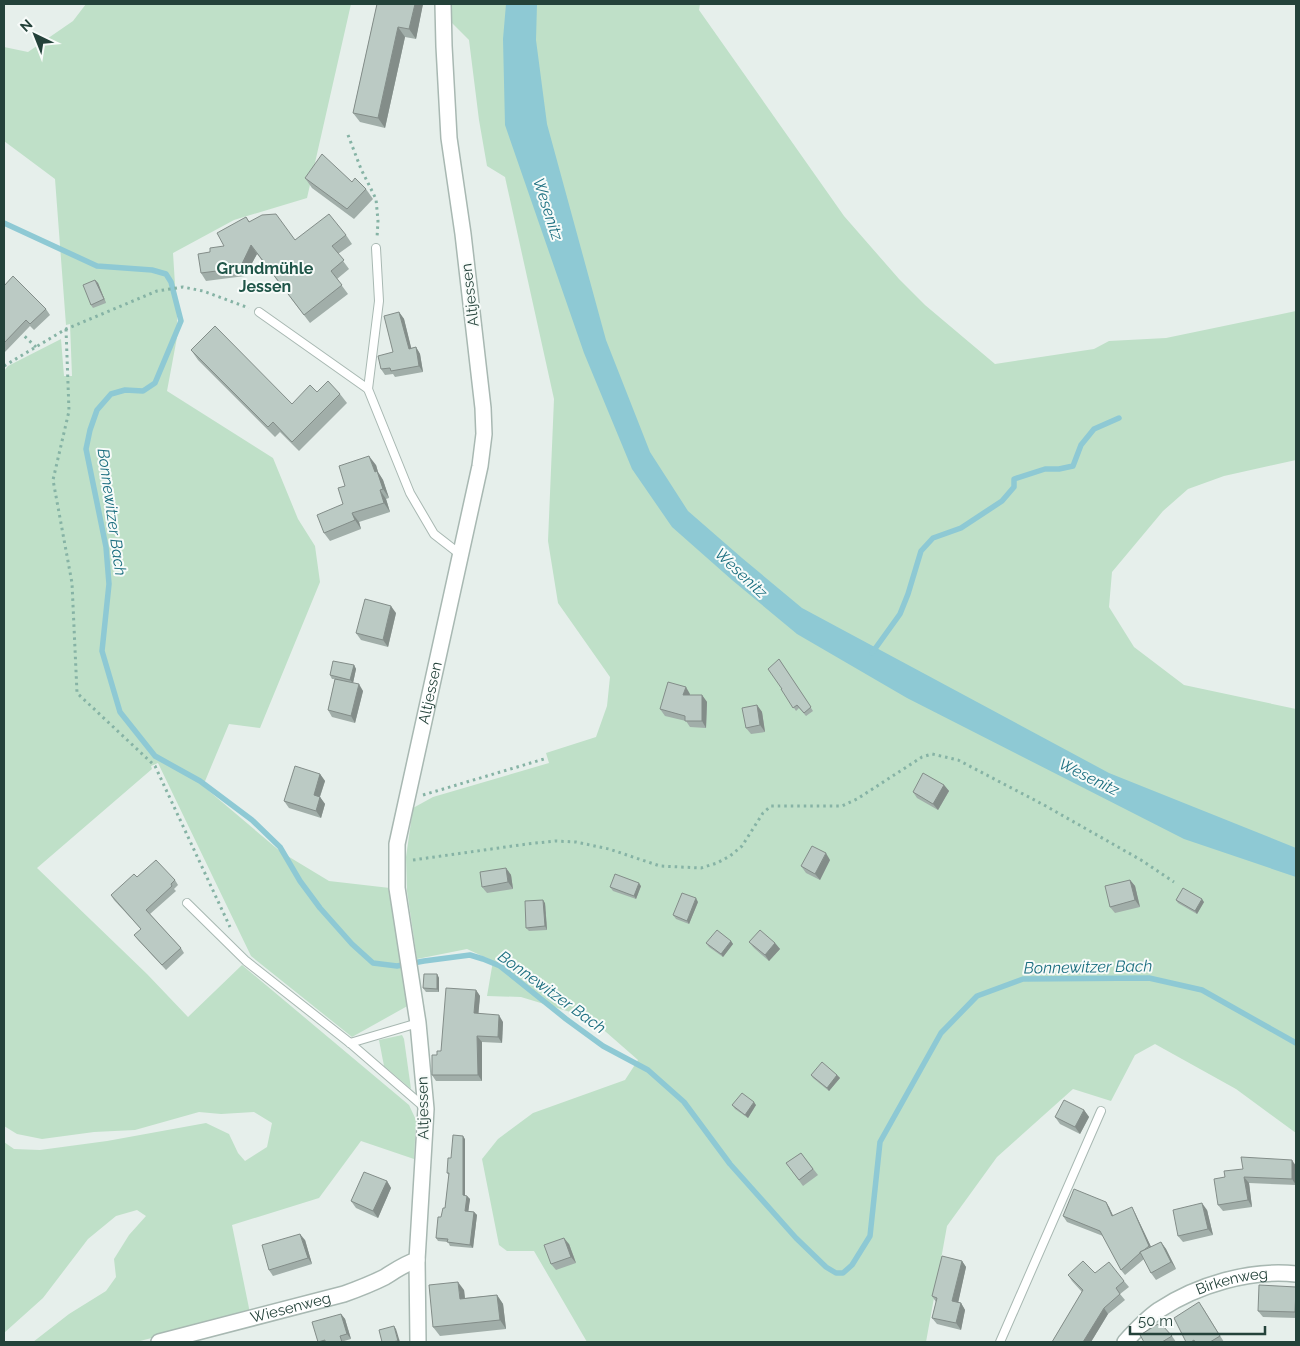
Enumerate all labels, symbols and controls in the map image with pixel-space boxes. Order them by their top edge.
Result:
north arrow [10,10,60,60]
text: N [17,16,35,35]
water label: Wesenitz [529,175,567,243]
district label: Grundmühle Jessen [217,259,314,296]
street label: Altjessen [457,262,483,328]
water label: Bonnewitzer Bach [94,447,130,577]
water label: Wesenitz [711,544,771,602]
street label: Altjessen [415,660,446,726]
water label: Wesenitz [1056,754,1123,800]
water label: Bonnewitzer Bach [494,947,610,1037]
water label: Bonnewitzer Bach [1024,956,1152,978]
street label: Altjessen [413,1076,433,1140]
street label: Birkenweg [1193,1264,1269,1299]
street label: Wiesenweg [248,1289,333,1327]
scale bar [1130,1304,1265,1336]
text: 50 m [1138,1312,1173,1330]

